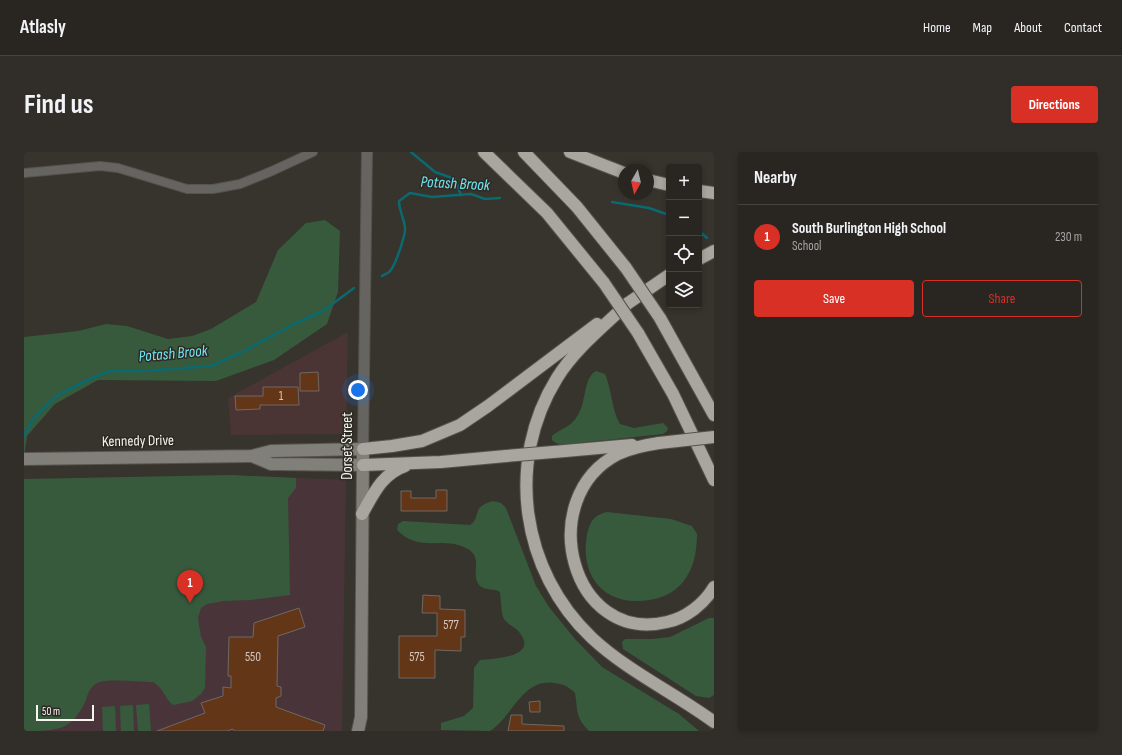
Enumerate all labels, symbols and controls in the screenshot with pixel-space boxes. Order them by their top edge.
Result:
text: Atlasly [20,16,66,39]
text: Home [923,19,951,36]
text: Map [973,19,992,36]
text: About [1014,19,1042,36]
text: Contact [1064,19,1102,36]
button: Directions [1011,86,1098,123]
text: Find us [24,88,93,121]
north arrow [618,164,654,200]
map controls [666,164,702,308]
button: + [666,164,702,200]
text: Nearby [754,168,797,188]
water label: Potash Brook [420,173,491,195]
button: − [666,200,702,236]
text: South Burlington High School [792,219,946,238]
text: 1 [764,229,770,245]
text: 230 m [1055,229,1082,245]
button: locate [666,236,702,272]
text: School [792,238,822,254]
button: layers [666,272,702,308]
button: Save [754,280,914,317]
button: Share [922,280,1082,317]
water label: Potash Brook [138,341,209,366]
your location [348,380,368,400]
house number: 1 [279,388,284,404]
street label: Dorset Street [338,412,357,480]
street label: Kennedy Drive [102,431,174,451]
pin: 1 [177,570,203,603]
house number: 577 [443,617,460,633]
house number: 550 [245,649,261,665]
house number: 575 [409,649,425,665]
scale bar [36,703,94,722]
text: 50 m [42,705,60,718]

